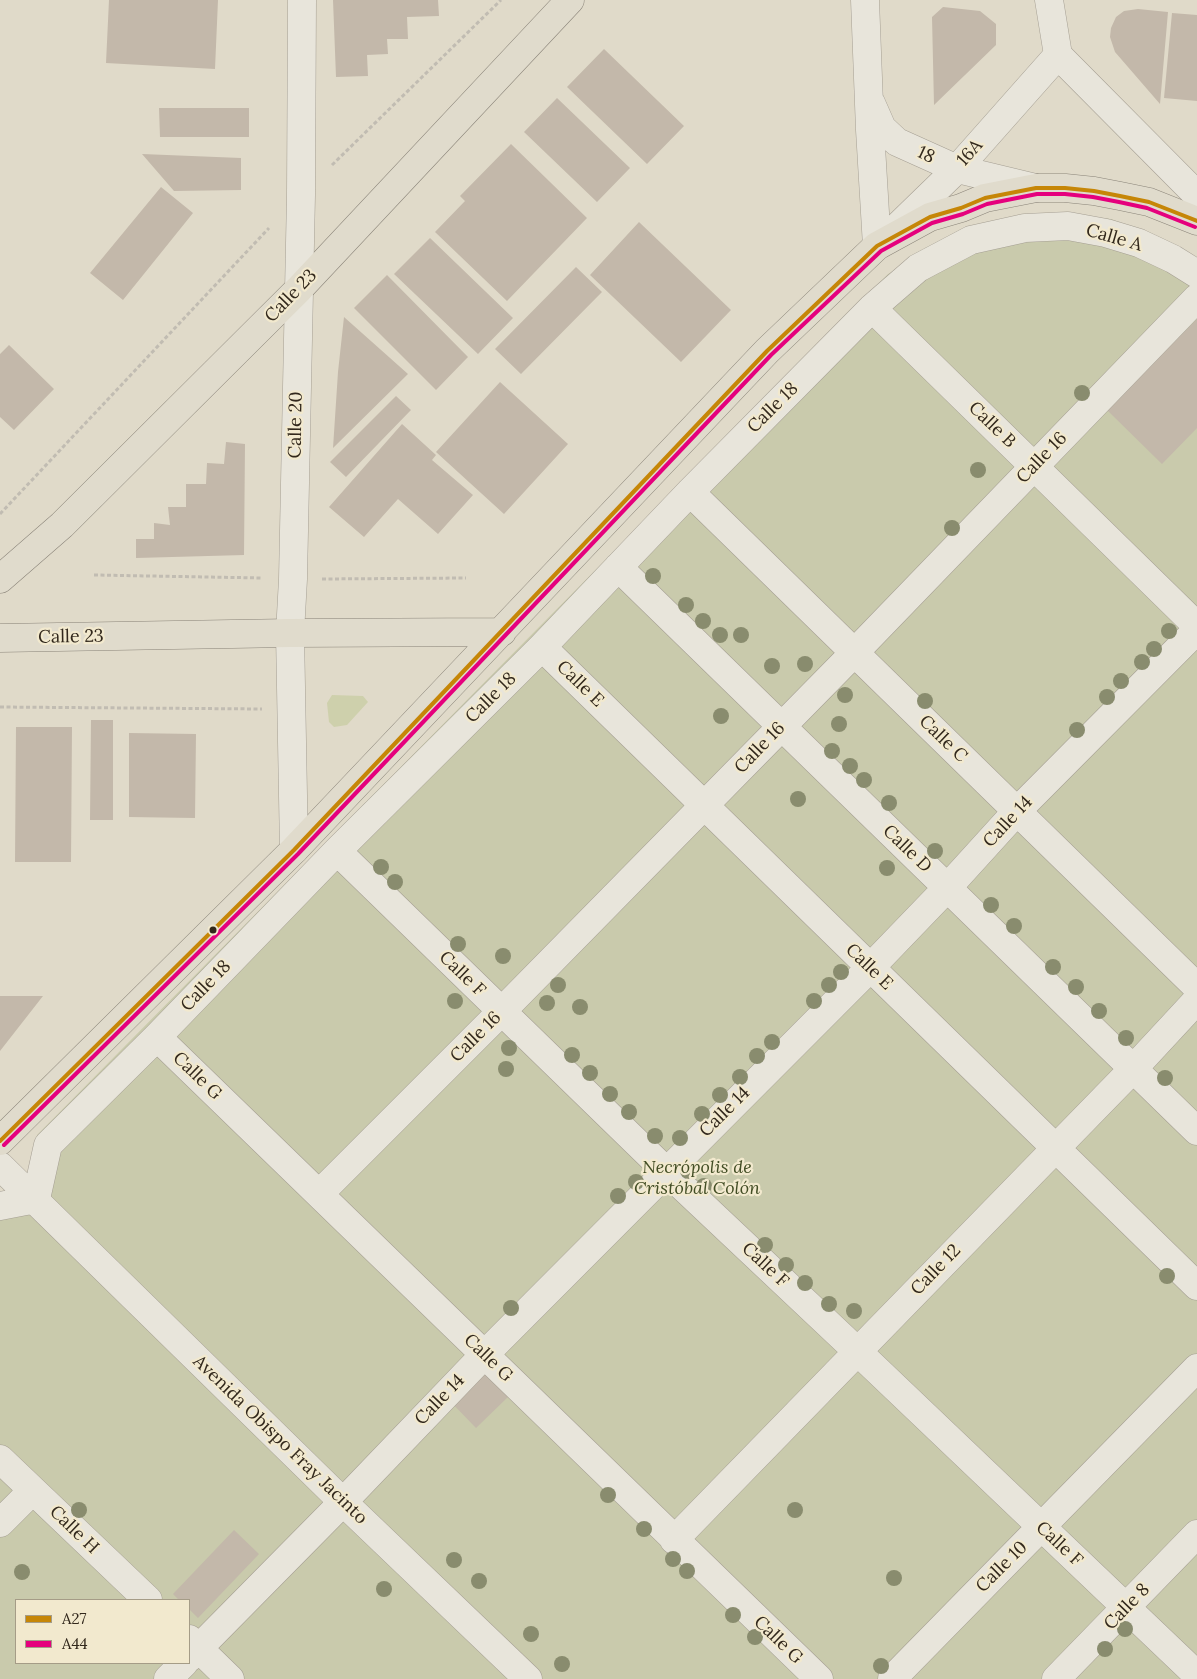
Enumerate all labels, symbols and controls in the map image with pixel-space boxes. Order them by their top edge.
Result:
street label: 16A [953,135,987,171]
street label: 18 [914,142,938,168]
street label: Calle A [1083,220,1145,256]
street label: Calle 23 [260,265,322,327]
street label: Calle 18 [743,378,803,438]
street label: Calle 20 [285,391,307,459]
street label: Calle B [964,397,1020,453]
street label: Calle 16 [1012,428,1072,488]
street label: Calle 23 [38,626,104,648]
street label: Calle E [552,656,608,712]
street label: Calle 18 [461,668,521,728]
street label: Calle C [914,711,972,767]
street label: Calle 16 [730,718,790,778]
street label: Calle 14 [979,792,1037,852]
street label: Calle D [878,821,936,877]
unlabelled marker [208,925,218,935]
street label: Calle E [841,939,897,995]
street label: Calle F [434,947,490,1001]
street label: Calle 18 [176,956,236,1016]
street label: Calle 16 [446,1007,506,1067]
street label: Calle G [168,1047,226,1105]
street label: Calle 14 [695,1082,755,1142]
park label: Necrópolis de Cristóbal Colón [634,1157,760,1200]
street label: Calle F [737,1238,793,1292]
street label: Calle 12 [907,1240,965,1300]
street label: Calle G [459,1329,517,1387]
street label: Avenida Obispo Fray Jacinto [188,1351,372,1529]
street label: Calle 14 [411,1370,469,1430]
street label: Calle H [45,1501,103,1559]
street label: Calle F [1031,1517,1087,1571]
street label: Calle 10 [972,1537,1032,1597]
street label: Calle 8 [1100,1579,1154,1635]
legend [15,1599,190,1664]
text: A27 [62,1609,86,1628]
street label: Calle G [749,1611,807,1669]
text: A44 [62,1634,88,1653]

